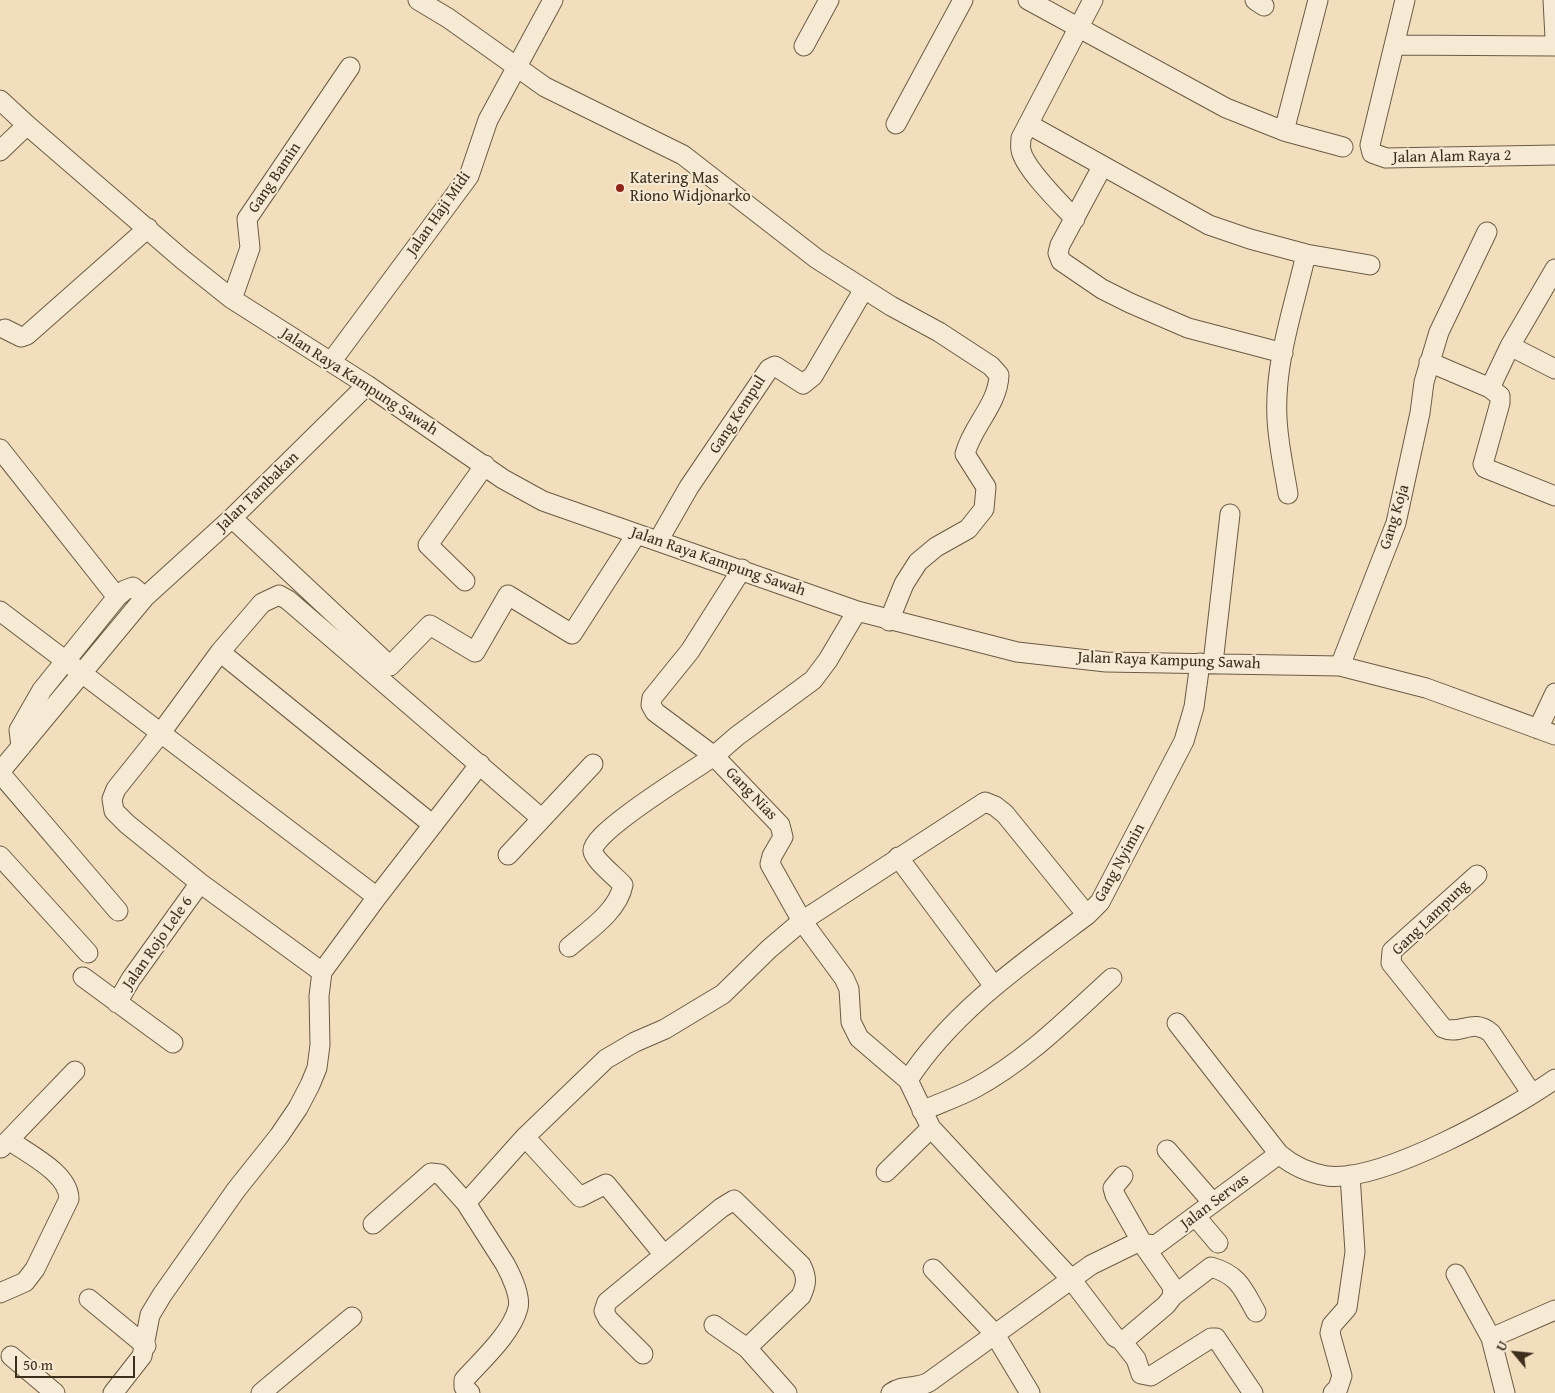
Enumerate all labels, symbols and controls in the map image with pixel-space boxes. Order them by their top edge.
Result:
street label: Gang Bamin [244,139,306,217]
street label: Jalan Alam Raya 2 [1392,146,1512,168]
street label: Jalan Haji Midi [403,168,475,260]
place label: Katering Mas Riono Widjonarko [630,169,751,207]
marker: Katering Mas Riono Widjonarko [614,182,626,194]
street label: Jalan Raya Kampung Sawah [277,324,441,440]
street label: Gang Kempul [706,372,770,458]
street label: Jalan Tambakan [213,448,303,536]
street label: Gang Koja [1376,482,1414,552]
street label: Jalan Raya Kampung Sawah [628,523,808,601]
street label: Jalan Raya Kampung Sawah [1077,648,1261,674]
street label: Gang Nias [721,763,781,825]
street label: Gang Nyimin [1091,820,1149,906]
street label: Gang Lampung [1388,876,1474,960]
street label: Jalan Rojo Lele 6 [119,893,197,993]
street label: Jalan Servas [1177,1170,1253,1234]
north arrow [1490,1328,1540,1378]
text: U [1491,1337,1513,1355]
scale bar [18,1346,138,1378]
text: 50 m [23,1354,53,1375]

